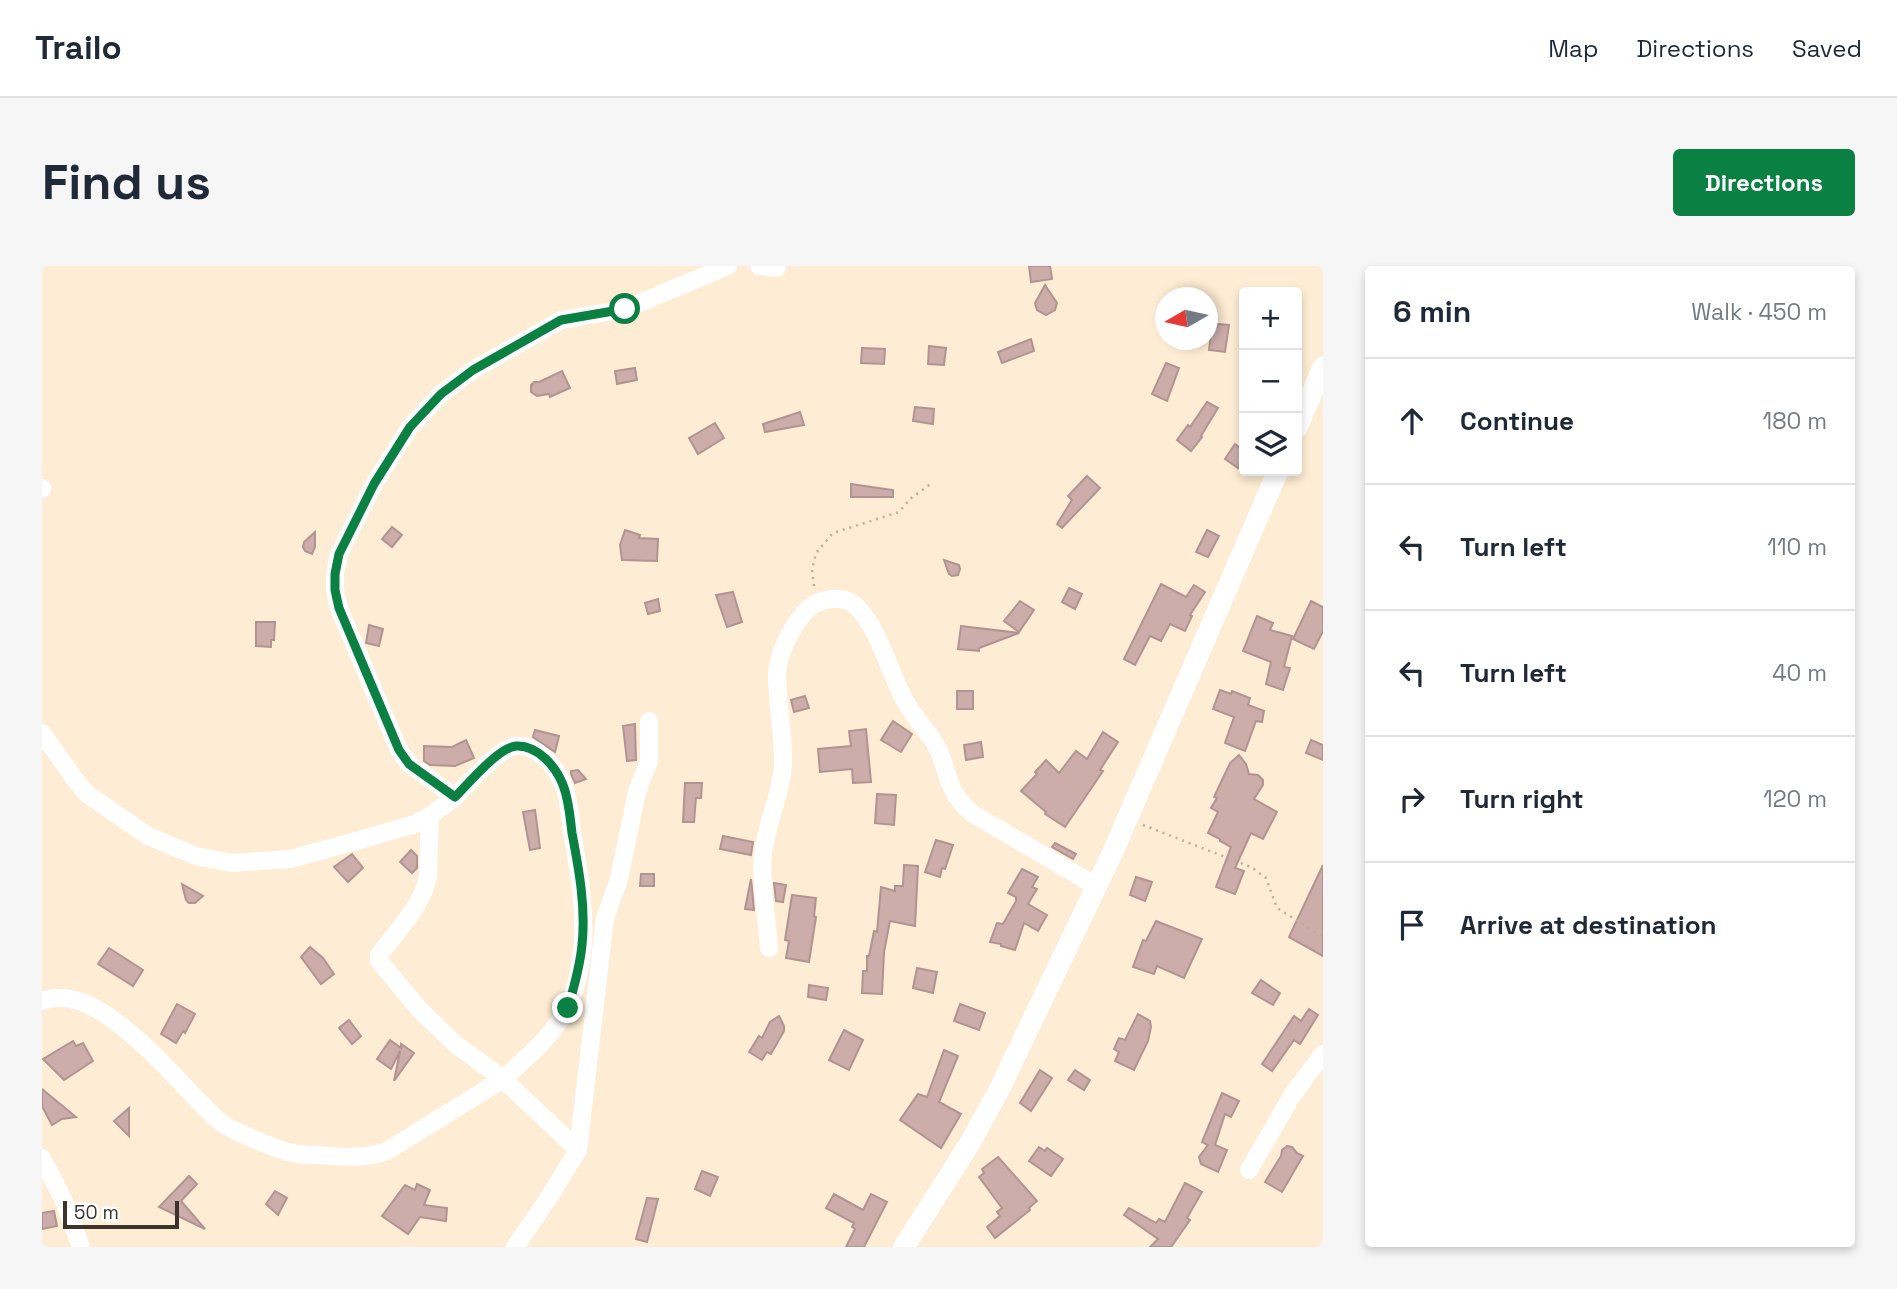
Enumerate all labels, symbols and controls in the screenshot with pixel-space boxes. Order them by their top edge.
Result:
text: Trailo [35,27,122,69]
text: Map [1548,33,1598,64]
text: Directions [1636,33,1754,64]
text: Saved [1792,33,1862,64]
button: Directions [1673,149,1855,216]
text: Find us [42,151,211,213]
north arrow [1155,287,1218,350]
map controls [1239,287,1302,476]
button: + [1239,287,1302,350]
text: 6 min [1393,292,1471,331]
route start [609,293,640,324]
text: Walk · 450 m [1691,297,1827,327]
button: − [1239,350,1302,413]
icon: ahead [1393,402,1431,440]
text: Continue [1460,404,1574,438]
text: 180 m [1763,406,1827,436]
button: layers [1239,413,1302,476]
icon: left [1393,528,1431,566]
text: Turn left [1460,530,1567,564]
text: 110 m [1767,532,1827,562]
icon: left [1393,654,1431,692]
text: Turn left [1460,656,1567,690]
text: 40 m [1772,658,1827,688]
icon: right [1393,780,1431,818]
text: Turn right [1460,782,1584,816]
text: 120 m [1763,784,1827,814]
icon: arrive [1393,906,1431,944]
text: Arrive at destination [1460,908,1717,942]
route end [552,992,583,1023]
scale bar [63,1198,178,1230]
text: 50 m [74,1200,119,1225]

